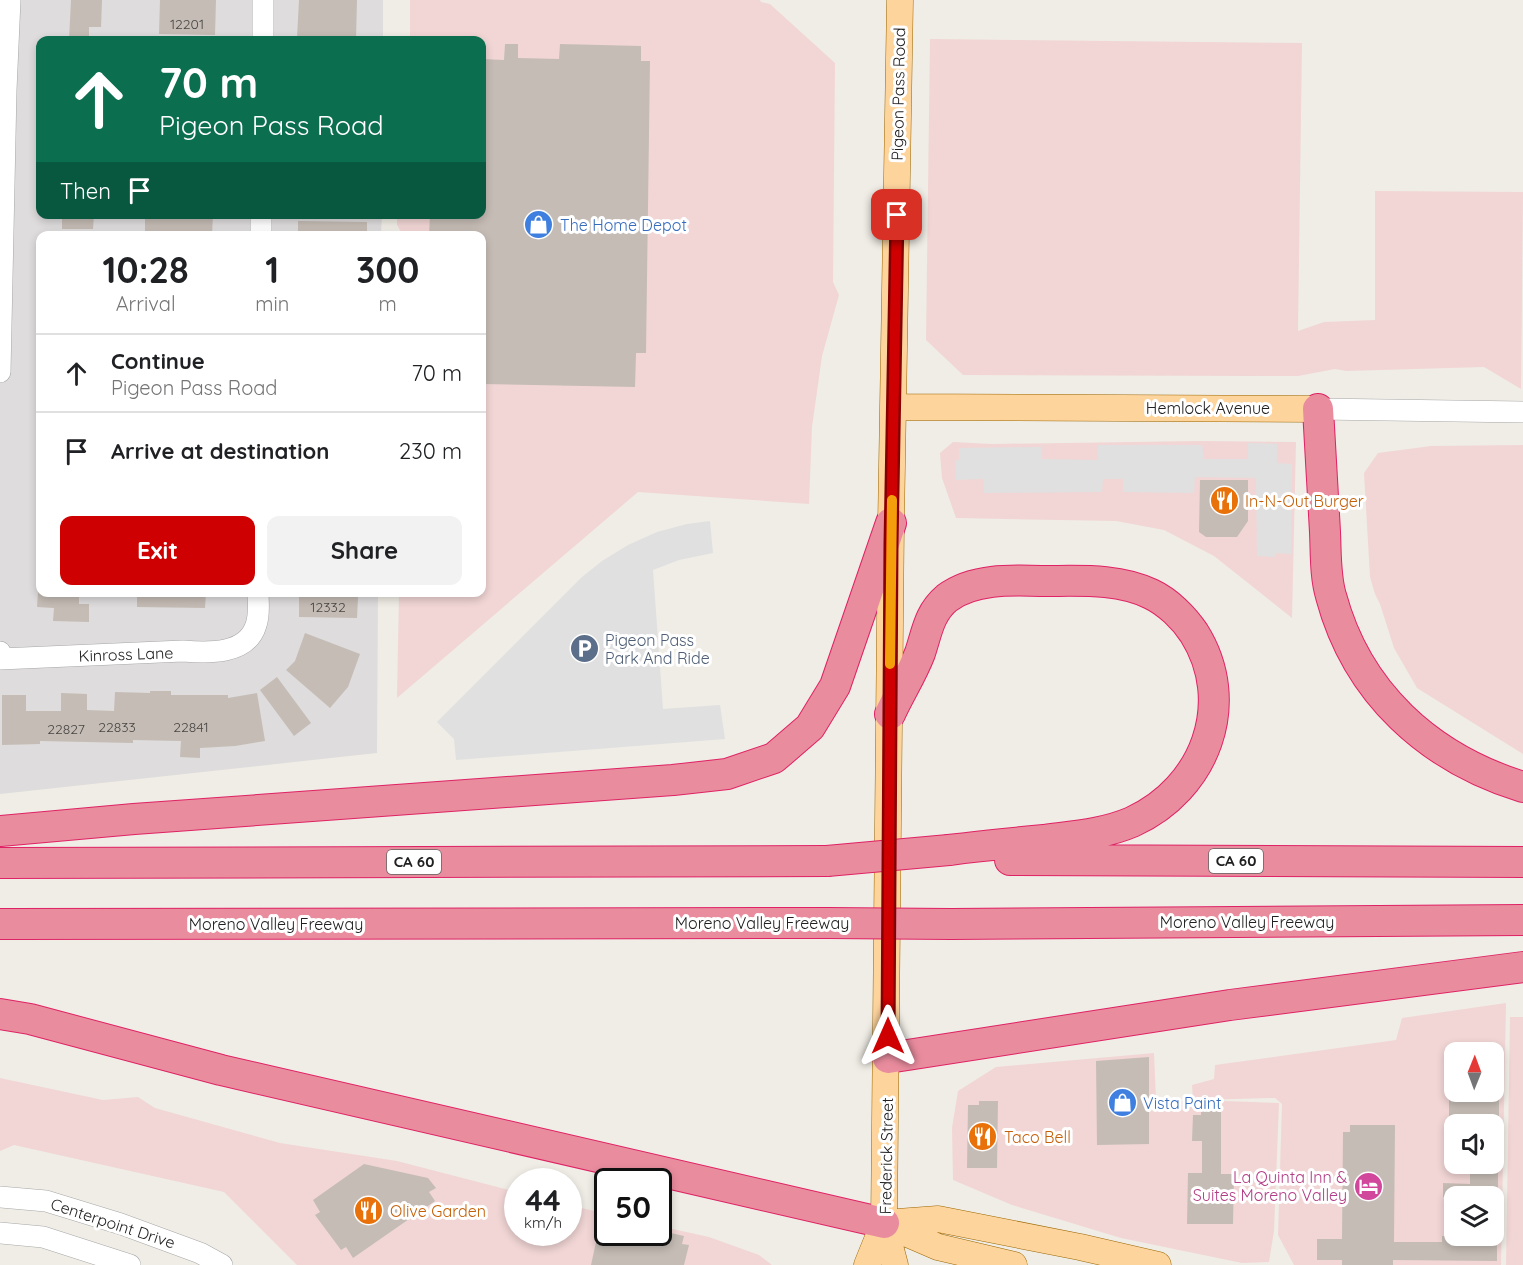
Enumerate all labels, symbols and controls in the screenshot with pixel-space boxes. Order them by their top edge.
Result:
house number: 12201 [170,15,204,33]
street label: Pigeon Pass Road [887,27,909,161]
text: 70 m [159,56,258,109]
icon: ahead [60,60,138,138]
text: Pigeon Pass Road [159,108,384,142]
icon: arrive [123,174,156,207]
text: Then [60,177,111,205]
pin [871,189,922,240]
icon: arrive [880,198,913,231]
shop icon: The Home Depot [523,209,555,241]
place label: The Home Depot [560,215,687,235]
text: 10:28 [103,247,189,292]
text: 1 [265,247,279,292]
text: 300 [356,247,419,292]
text: Arrival [116,291,176,316]
text: min [255,291,289,316]
text: m [379,291,397,316]
text: Continue [111,347,205,375]
icon: ahead [60,357,93,390]
text: 70 m [412,359,462,387]
text: Pigeon Pass Road [111,375,277,400]
street label: Hemlock Avenue [1146,398,1270,418]
icon: arrive [60,435,93,468]
text: Arrive at destination [111,437,329,465]
text: 230 m [399,437,462,465]
restaurant icon: In-N-Out Burger [1208,485,1240,517]
place label: In-N-Out Burger [1245,491,1364,511]
button: Exit [60,516,255,585]
button: Share [267,516,462,585]
house number: 12332 [310,598,346,616]
place label: Pigeon Pass Park And Ride [605,630,710,668]
parking icon: Pigeon Pass Park And Ride [568,633,600,665]
street label: Kinross Lane [78,642,174,666]
house number: 22833 [98,718,136,736]
house number: 22841 [173,718,209,736]
house number: 22827 [47,720,85,738]
road number: CA 60 [1209,849,1263,873]
road number: CA 60 [387,850,441,874]
street label: Moreno Valley Freeway [1160,912,1334,932]
street label: Moreno Valley Freeway [675,913,849,933]
street label: Moreno Valley Freeway [189,914,363,934]
position arrow [856,1004,920,1068]
north arrow [1444,1042,1504,1102]
map controls [1444,1042,1504,1246]
shop icon: Vista Paint [1106,1087,1138,1119]
place label: Vista Paint [1143,1093,1221,1113]
street label: Frederick Street [875,1097,897,1215]
button: sound [1444,1114,1504,1174]
restaurant icon: Taco Bell [967,1121,999,1153]
place label: Taco Bell [1004,1127,1071,1147]
place label: La Quinta Inn & Suites Moreno Valley [1193,1167,1347,1205]
speed limit sign: 50 [594,1168,672,1246]
hotel icon: La Quinta Inn & Suites Moreno Valley [1352,1170,1384,1202]
text: 44 [525,1181,561,1219]
button: layers [1444,1186,1504,1246]
street label: Centerpoint Drive [48,1193,178,1253]
restaurant icon: Olive Garden [353,1195,385,1227]
place label: Olive Garden [390,1201,486,1221]
text: km/h [524,1213,562,1232]

